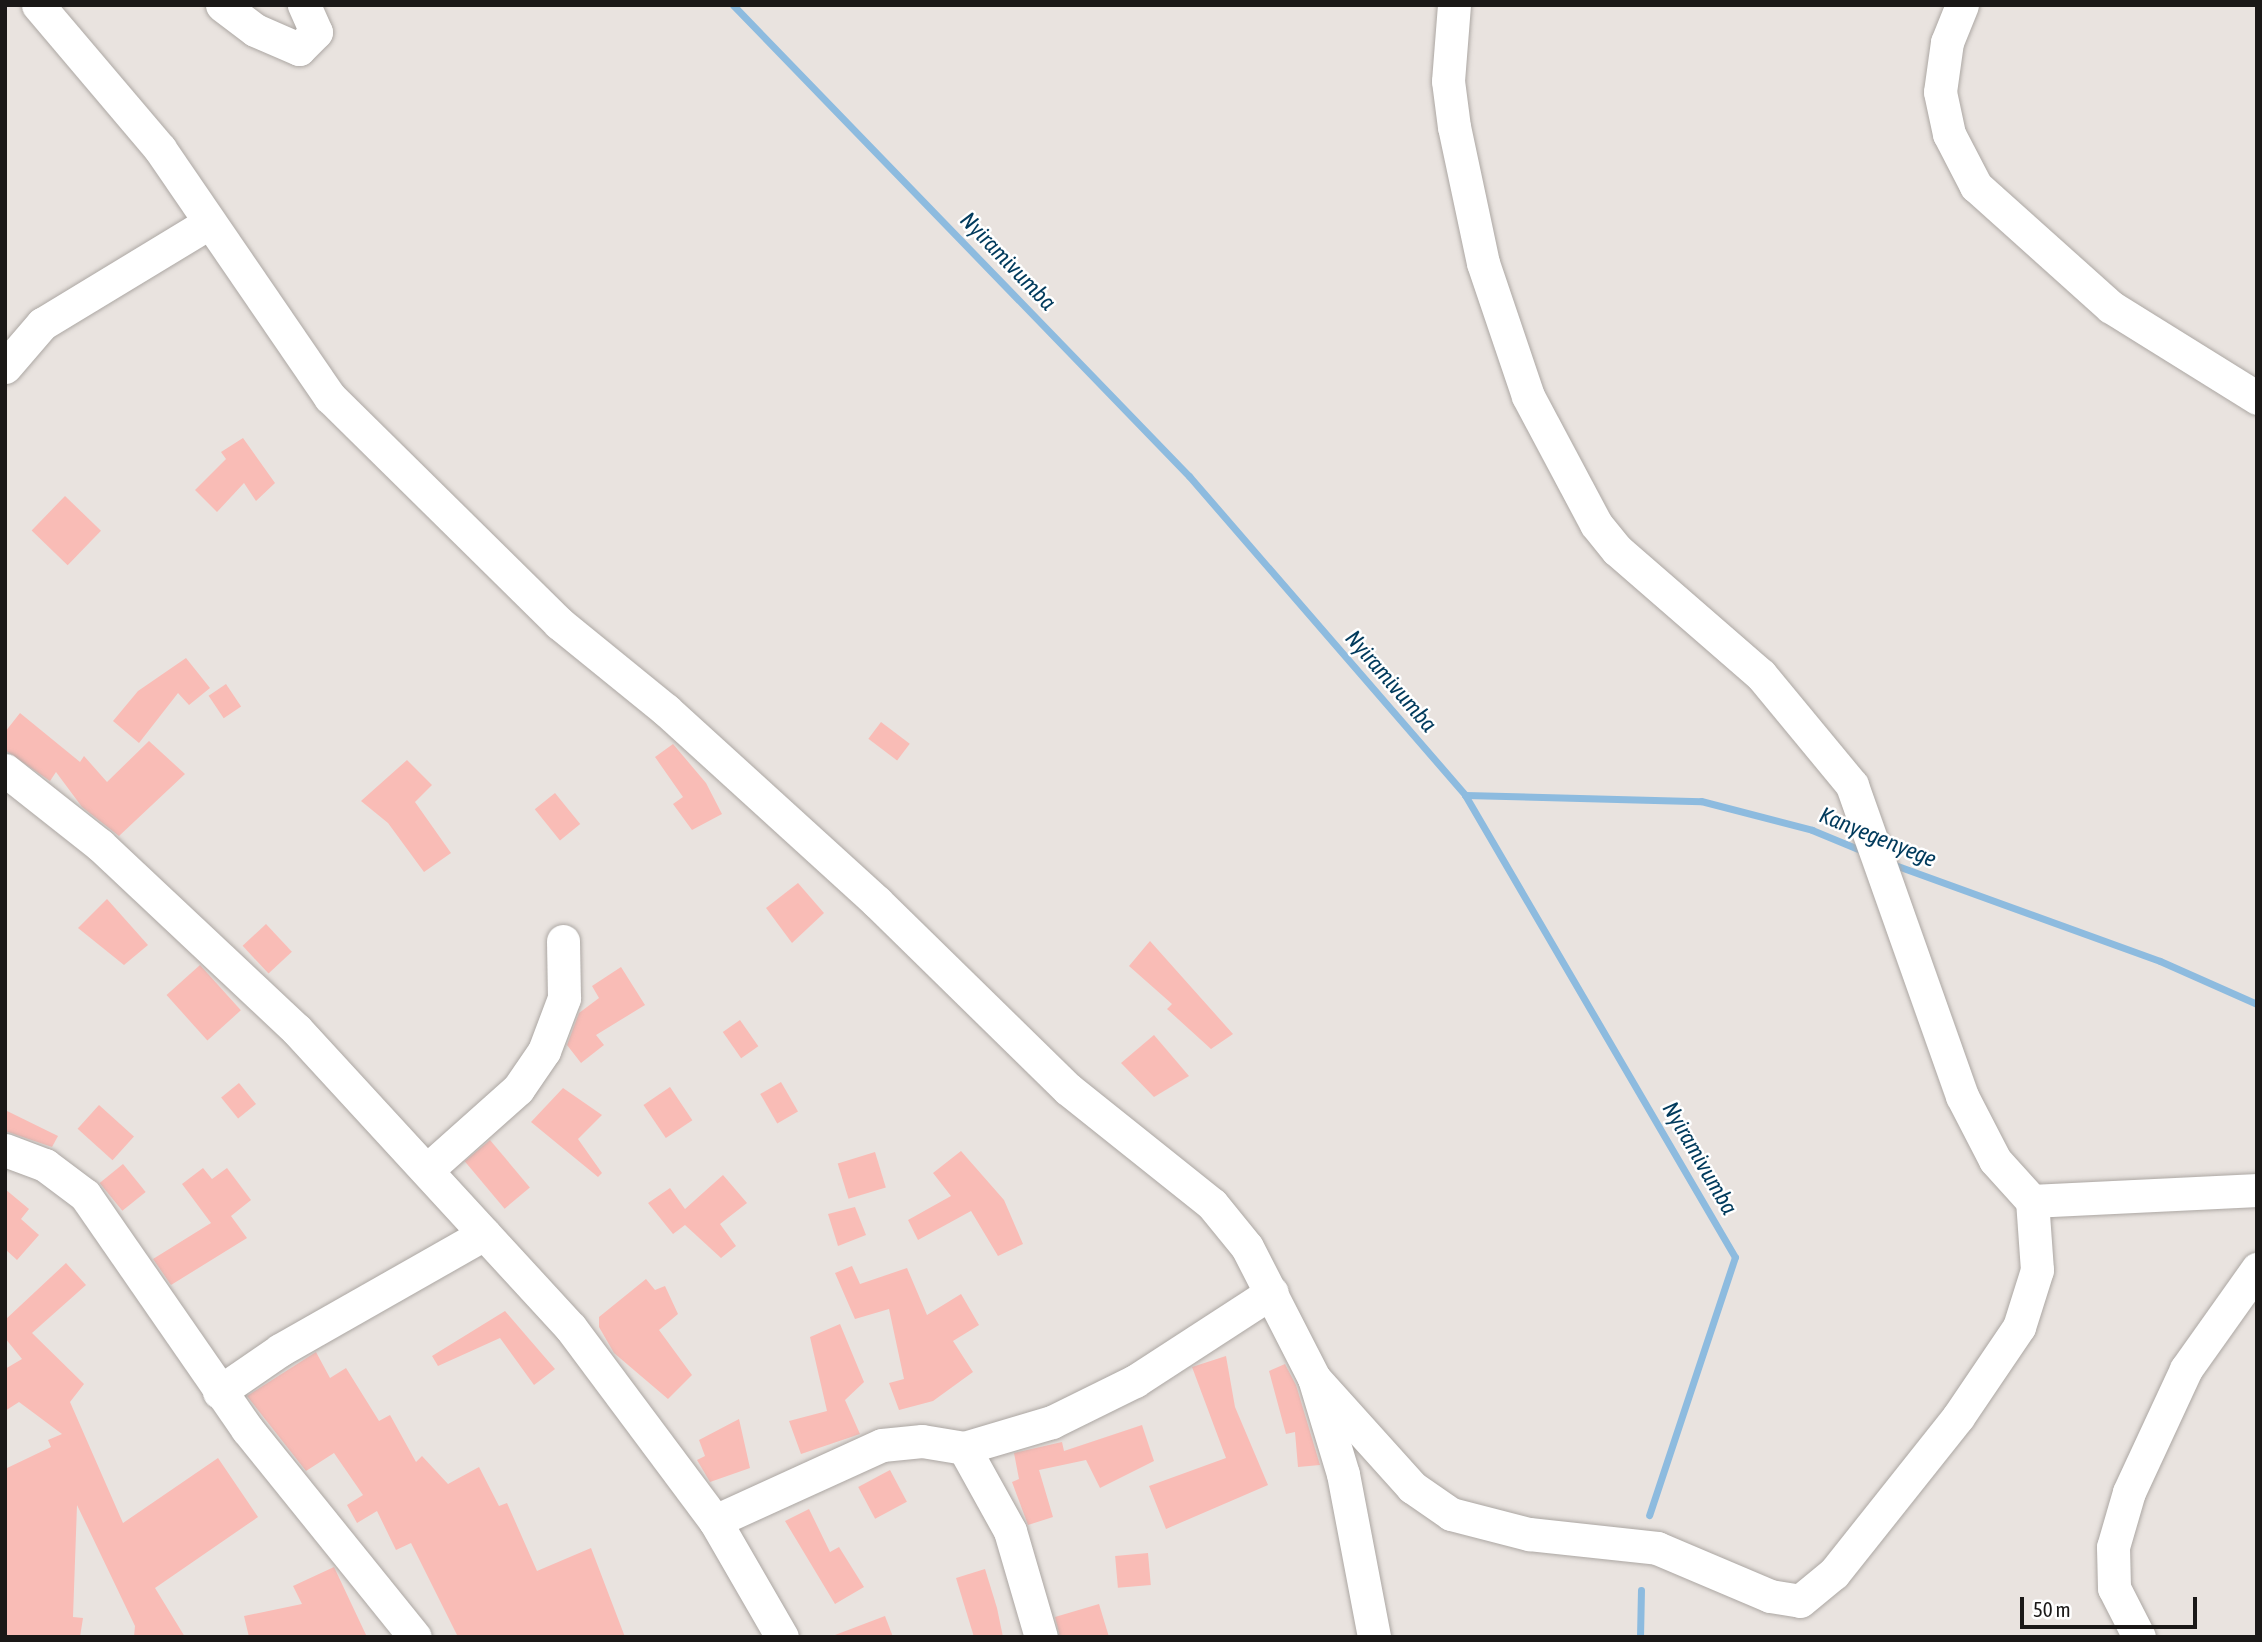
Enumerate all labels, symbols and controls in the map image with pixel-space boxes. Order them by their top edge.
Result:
water label: Nyiramivumba [954,206,1062,316]
water label: Nyiramivumba [1339,625,1443,737]
water label: Kanyegenyege [1815,801,1941,873]
water label: Nyiramivumba [1657,1097,1743,1219]
scale bar [2024,1582,2201,1626]
text: 50 m [2033,1597,2071,1621]

